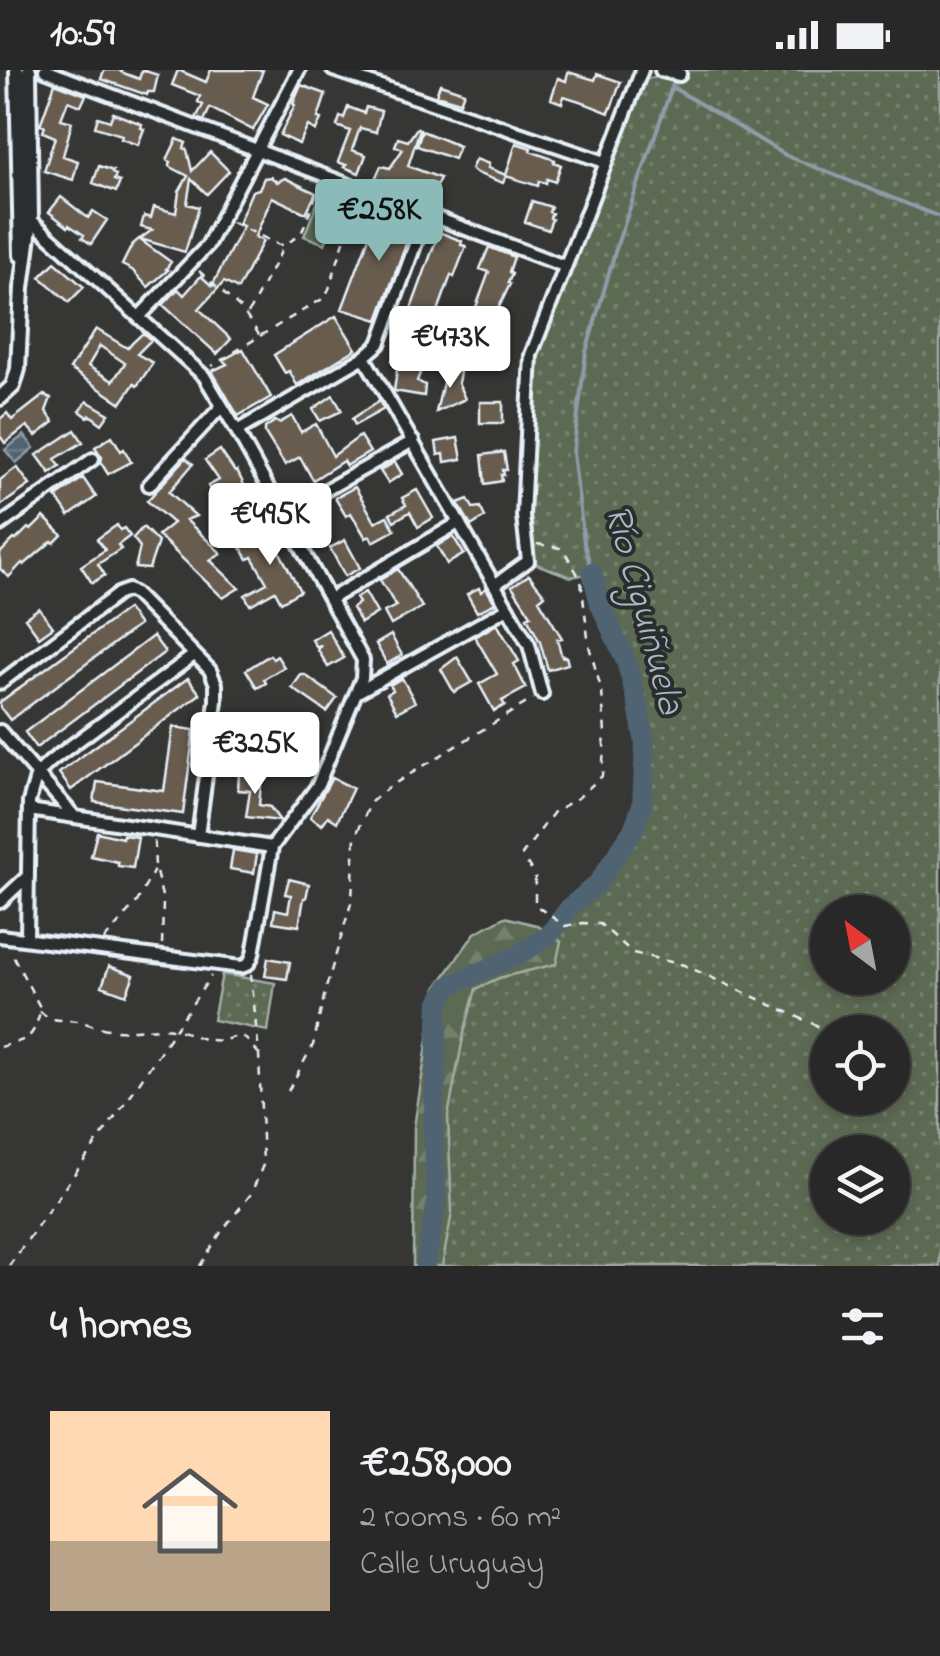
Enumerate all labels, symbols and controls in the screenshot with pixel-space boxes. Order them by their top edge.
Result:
text: 10:59 [50,7,115,63]
pin: €258K [309,179,449,264]
text: €258K [337,188,421,235]
pin: €473K [380,306,520,391]
text: €473K [411,315,489,362]
pin: €495K [200,483,340,568]
text: €495K [231,492,309,539]
water label: Río Ciguiñuela [587,499,697,721]
pin: €325K [185,712,325,797]
text: €325K [212,721,298,768]
north arrow [810,895,910,995]
map controls [810,895,910,1235]
button: locate [810,1015,910,1115]
button: layers [810,1135,910,1235]
text: 4 homes [50,1296,192,1357]
icon: filters [835,1299,890,1354]
text: €258,000 [360,1434,512,1495]
icon: home [130,1451,250,1571]
text: 2 rooms · 60 m² [360,1495,561,1542]
text: Calle Uruguay [360,1542,544,1589]

